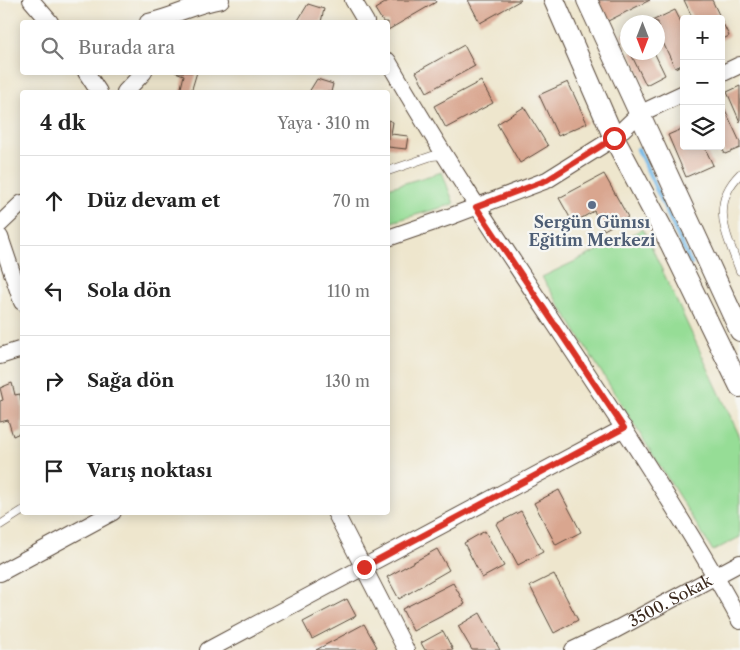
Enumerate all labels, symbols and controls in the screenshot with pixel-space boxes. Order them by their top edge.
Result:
north arrow [620,15,665,60]
map controls [680,15,725,150]
button: + [680,15,725,60]
search box [20,20,390,75]
icon: search [38,34,66,62]
text: Burada ara [78,36,175,59]
button: − [680,60,725,105]
button: layers [680,105,725,150]
text: 4 dk [40,110,86,135]
text: Yaya · 310 m [278,113,370,133]
route start [603,127,626,150]
icon: ahead [40,187,68,215]
text: Düz devam et [87,189,220,212]
text: 70 m [333,191,370,211]
marker: Sergün Günısı Eğitim Merkezi [586,199,598,211]
place label: Sergün Günısı Eğitim Merkezi [529,212,656,250]
icon: left [40,277,68,305]
text: Sola dön [87,279,171,302]
text: 110 m [327,281,370,301]
icon: right [40,367,68,395]
text: Sağa dön [87,369,174,392]
text: 130 m [325,371,370,391]
icon: arrive [40,457,68,485]
text: Varış noktası [87,459,212,482]
route end [353,556,376,579]
street label: 3500. Sokak [625,570,716,631]

